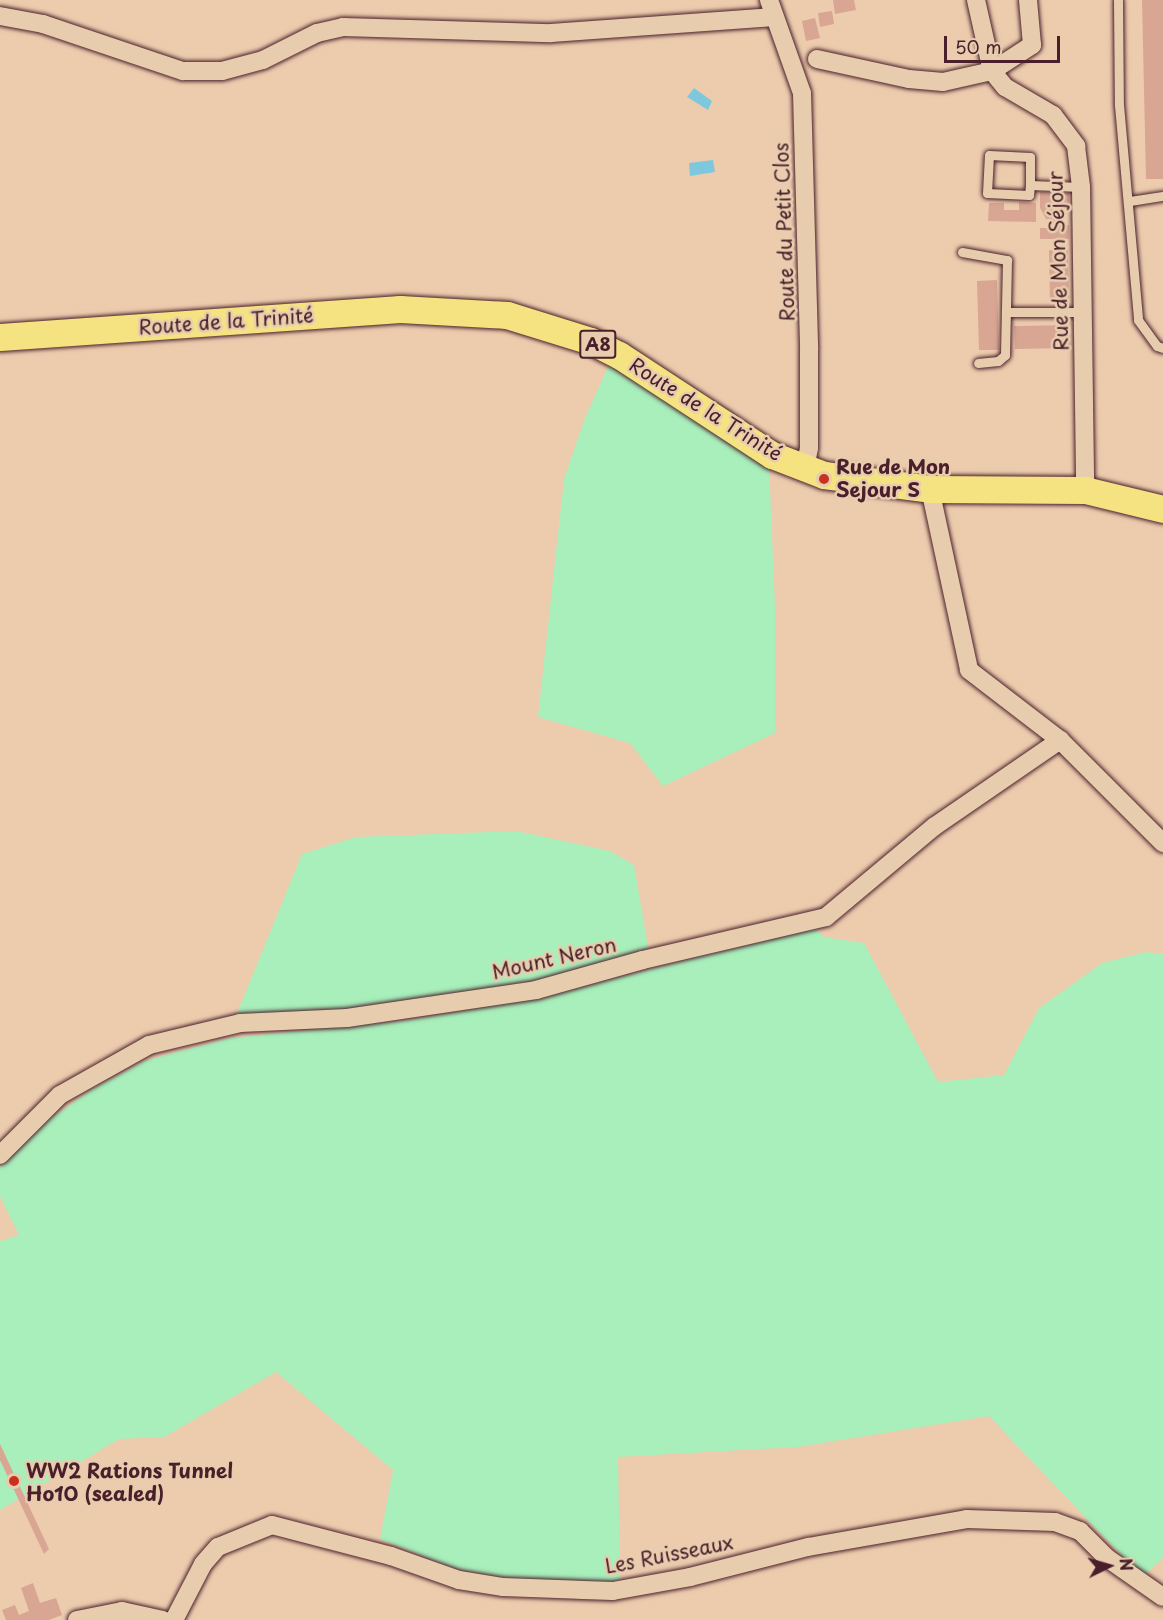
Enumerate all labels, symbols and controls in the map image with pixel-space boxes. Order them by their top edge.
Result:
scale bar [947,24,1062,62]
text: 50 m [955,33,1002,60]
street label: Route du Petit Clos [769,140,799,324]
street label: Rue de Mon Séjour [1043,169,1073,353]
street label: Route de la Trinité [137,303,315,339]
road number: A8 [578,329,618,359]
street label: Route de la Trinité [624,352,788,466]
place label: Rue de Mon Sejour S [836,455,953,502]
marker: Rue de Mon Sejour S [817,472,831,486]
street label: Mount Neron [490,932,618,984]
place label: WW2 Rations Tunnel Ho10 (sealed) [26,1458,235,1505]
marker: WW2 Rations Tunnel Ho10 (sealed) [7,1474,21,1488]
street label: Les Ruisseaux [602,1530,736,1578]
north arrow [1079,1536,1139,1596]
text: N [1114,1557,1139,1572]

